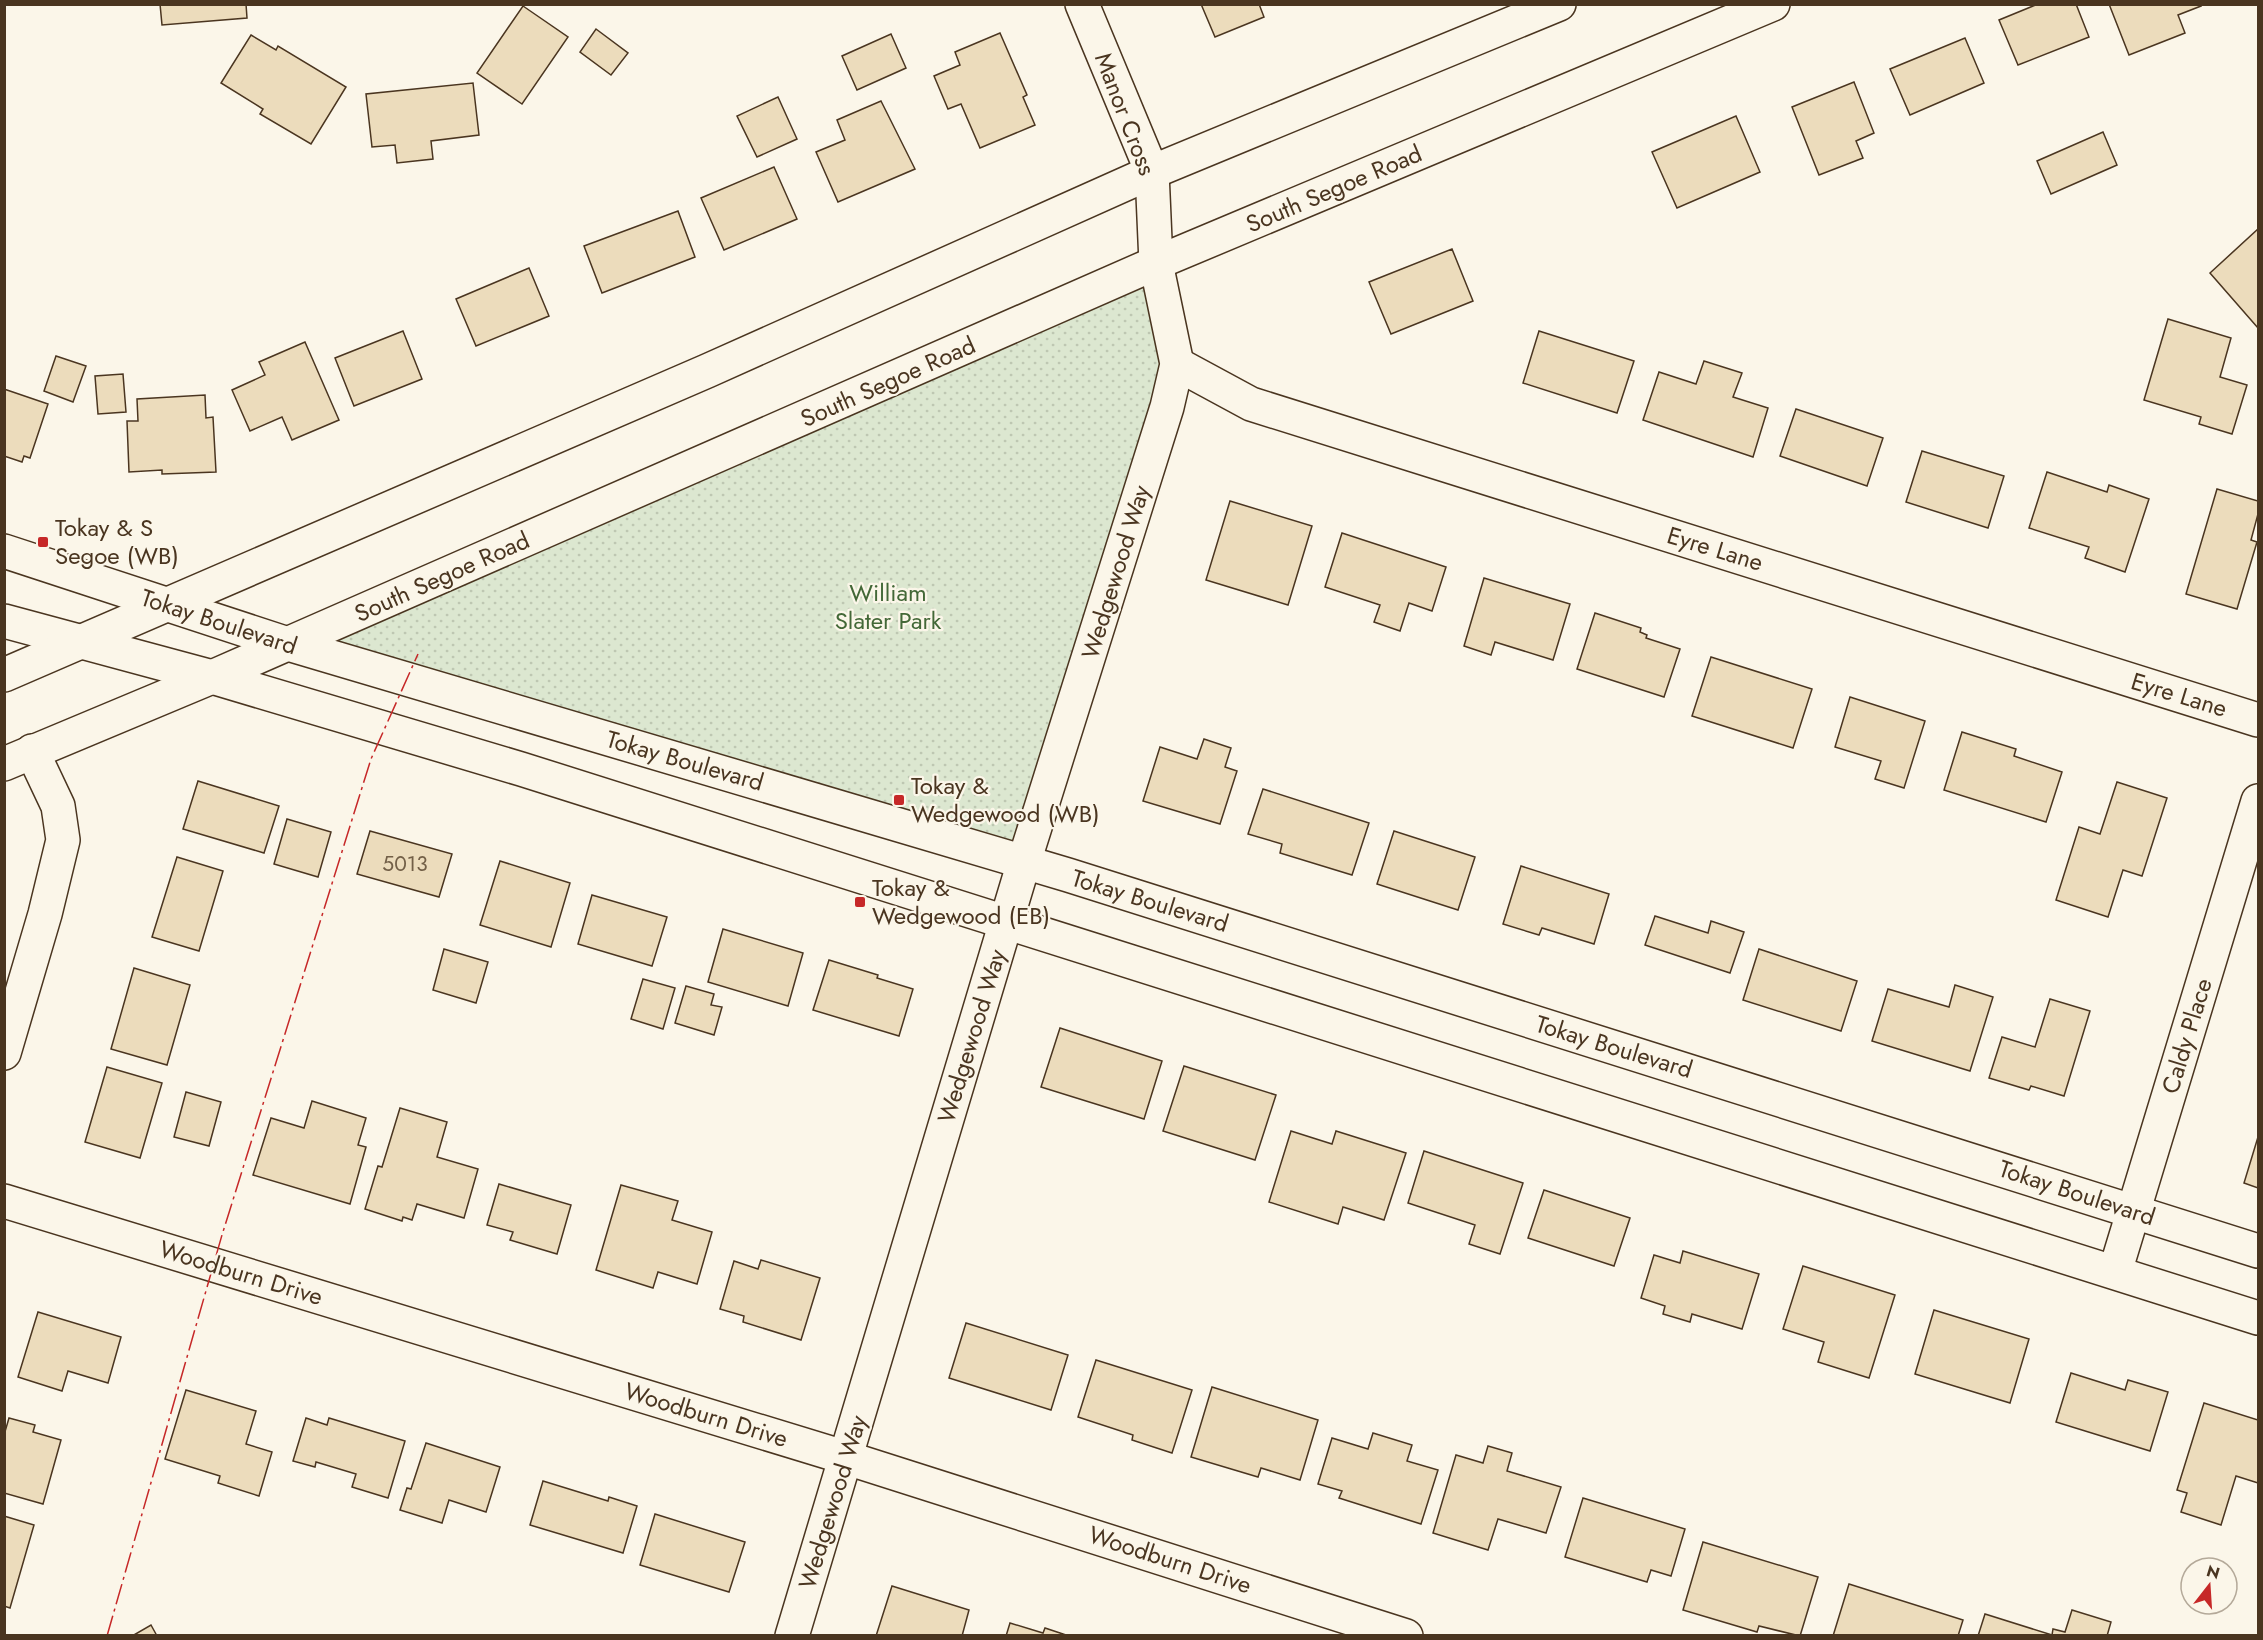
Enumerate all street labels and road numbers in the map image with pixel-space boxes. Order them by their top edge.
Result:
street label: Manor Cross [1086,47,1165,180]
street label: South Segoe Road [1240,136,1427,241]
street label: South Segoe Road [795,327,981,436]
street label: Wedgewood Way [1072,480,1159,663]
street label: Eyre Lane [1663,517,1767,580]
street label: South Segoe Road [349,522,535,631]
street label: Tokay Boulevard [137,580,302,663]
street label: Eyre Lane [2127,663,2231,726]
street label: Tokay Boulevard [602,721,768,800]
street label: Tokay Boulevard [1067,860,1233,941]
street label: Wedgewood Way [928,944,1015,1127]
street label: Caldy Place [2152,974,2221,1098]
street label: Tokay Boulevard [1531,1006,1697,1087]
street label: Tokay Boulevard [1995,1151,2160,1234]
street label: Woodburn Drive [155,1231,327,1314]
street label: Woodburn Drive [620,1373,792,1456]
street label: Wedgewood Way [789,1410,876,1593]
street label: Woodburn Drive [1084,1517,1256,1602]

